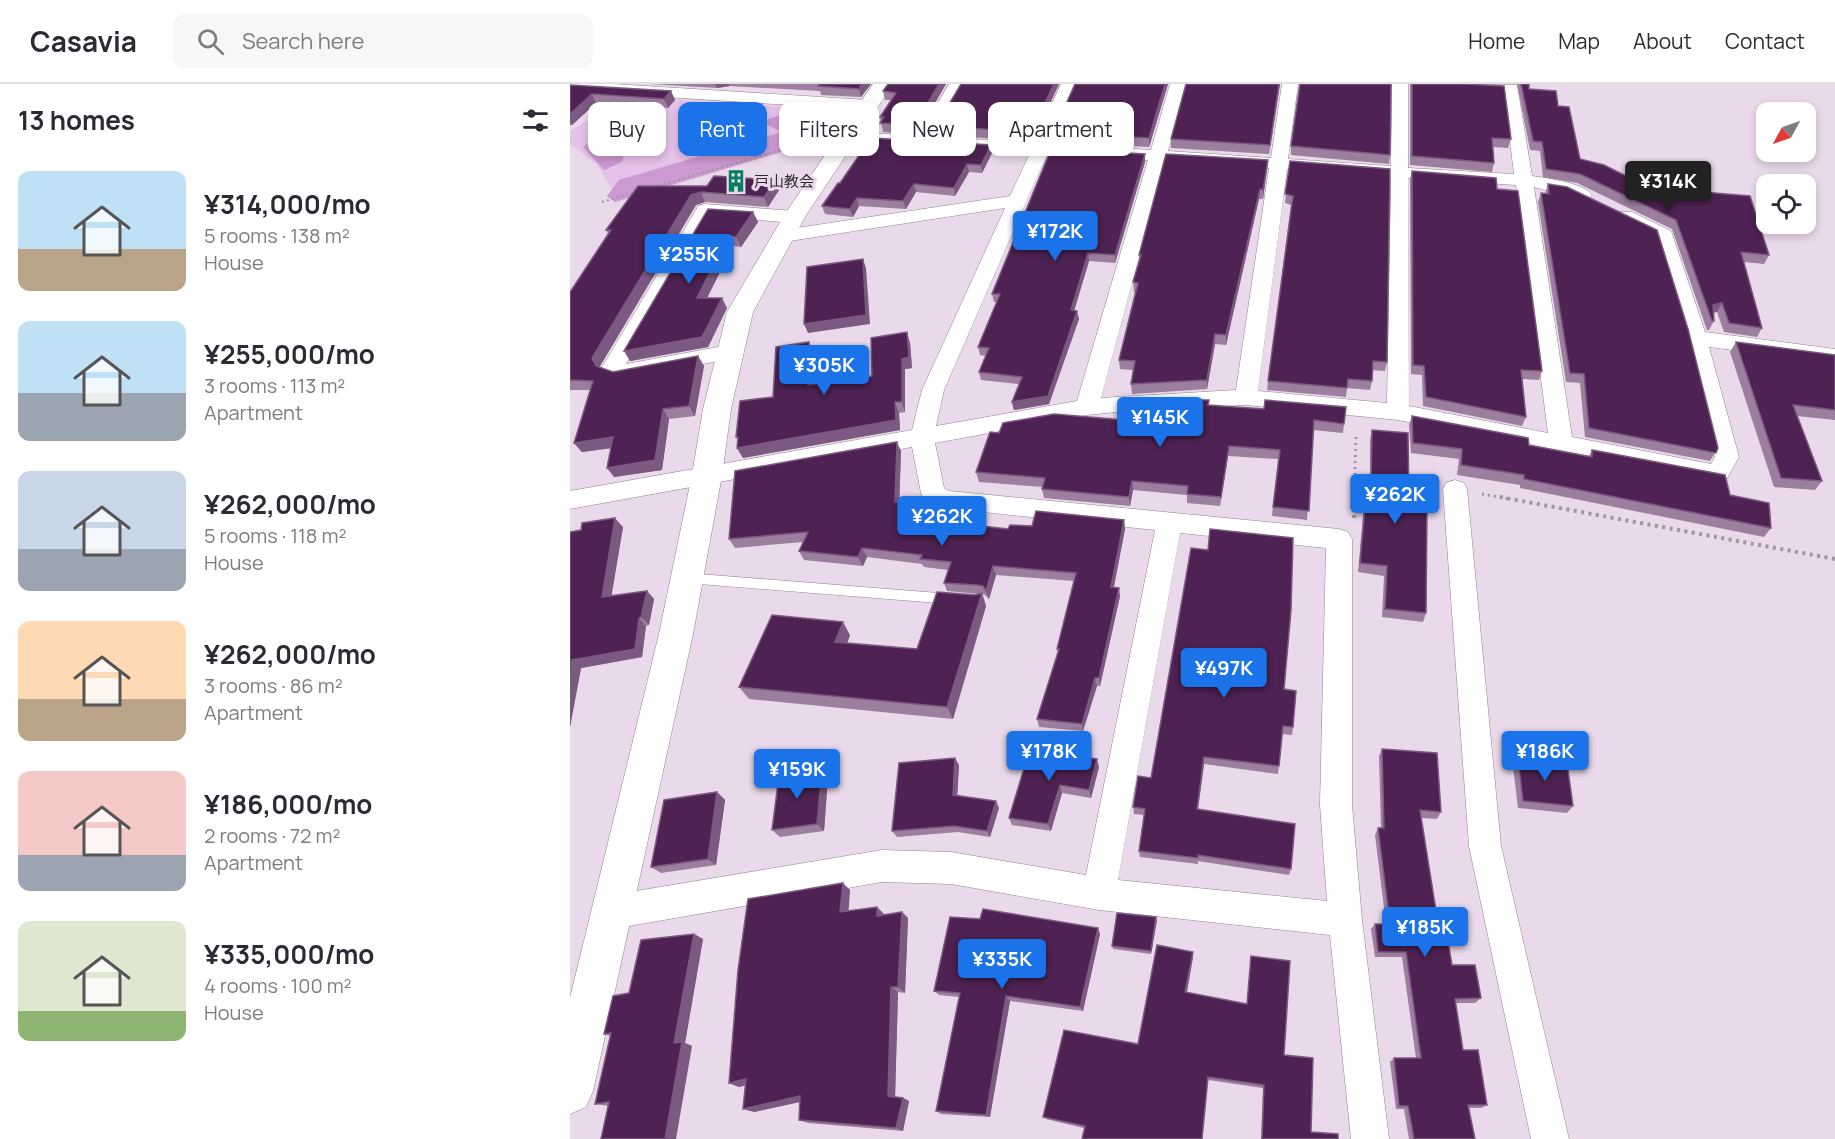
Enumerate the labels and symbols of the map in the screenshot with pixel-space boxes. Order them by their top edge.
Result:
north arrow [1756,102,1816,162]
pin: ¥314K [1626,161,1710,212]
building icon: 戸山教会 [723,168,749,194]
place label: 戸山教会 [754,171,814,192]
pin: ¥172K [1013,211,1097,262]
pin: ¥255K [647,234,731,285]
pin: ¥305K [782,345,866,396]
pin: ¥145K [1118,397,1202,448]
pin: ¥262K [1353,474,1437,525]
pin: ¥262K [900,496,984,547]
pin: ¥497K [1182,648,1266,699]
pin: ¥178K [1007,731,1091,782]
pin: ¥186K [1503,731,1587,782]
pin: ¥159K [755,749,839,800]
pin: ¥185K [1383,907,1467,958]
pin: ¥335K [960,939,1044,990]

